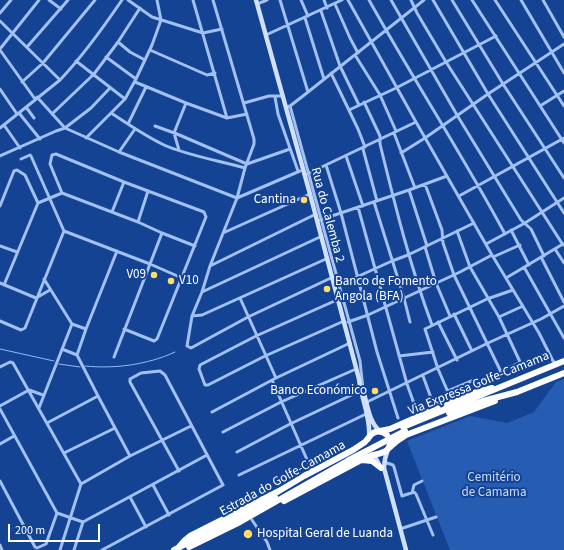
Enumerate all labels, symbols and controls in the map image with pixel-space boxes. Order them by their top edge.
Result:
street label: Rua do Calemba 2 [307,166,347,264]
place label: Cantina [254,192,296,208]
marker: Cantina [299,195,309,205]
place label: V09 [126,267,146,283]
marker: V09 [149,270,159,280]
place label: V10 [179,273,199,289]
place label: Banco de Fomento Angola (BFA) [335,274,437,305]
marker: V10 [166,276,176,286]
marker: Banco de Fomento Angola (BFA) [322,284,332,294]
street label: Via Expressa Golfe-Camama [406,349,552,419]
place label: Banco Económico [270,383,367,399]
marker: Banco Económico [370,386,380,396]
street label: Estrada do Golfe-Camama [217,438,349,520]
park label: Cemitério de Camama [462,470,526,501]
scale bar [10,516,102,542]
text: 200 m [15,522,45,539]
place label: Hospital Geral de Luanda [257,526,393,542]
marker: Hospital Geral de Luanda [242,528,254,540]

